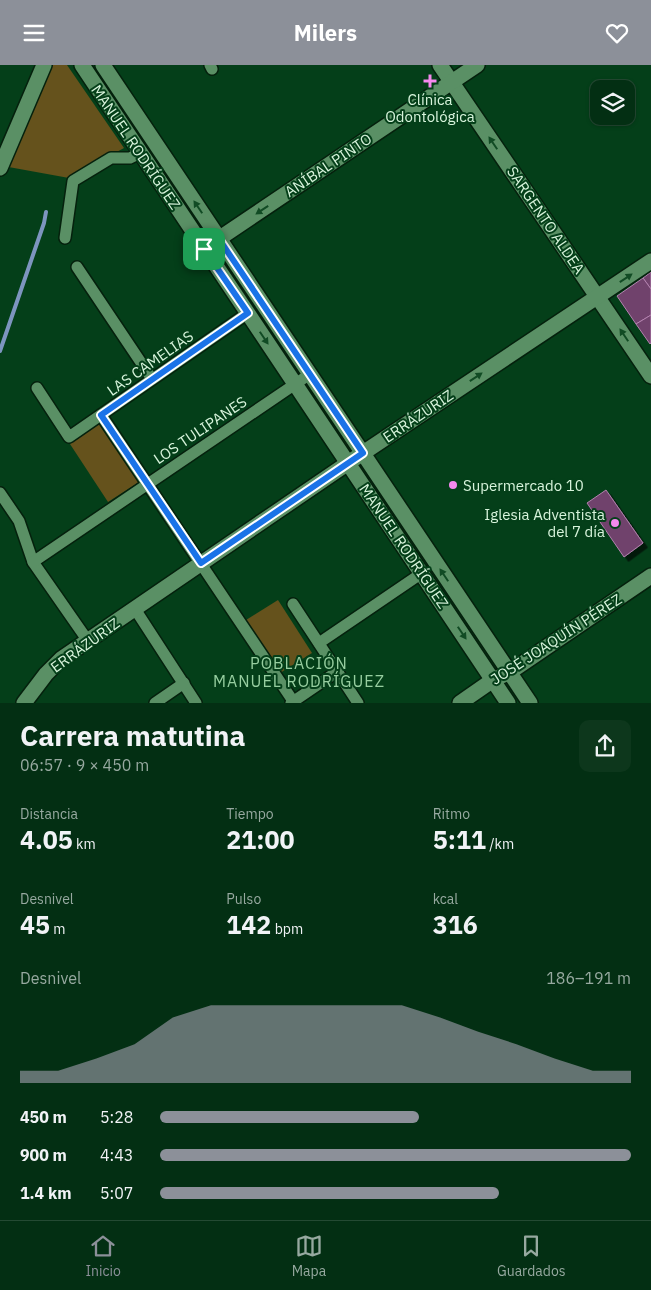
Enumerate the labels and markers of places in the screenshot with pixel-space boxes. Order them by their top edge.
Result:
marker: Clínica Odontológica [423,74,437,88]
place label: Clínica Odontológica [385,90,475,126]
pin [183,228,225,270]
place label: Supermercado 10 [463,476,584,495]
marker: Supermercado 10 [447,479,459,491]
place label: Iglesia Adventista del 7 día [484,505,605,541]
marker: Iglesia Adventista del 7 día [609,517,621,529]

